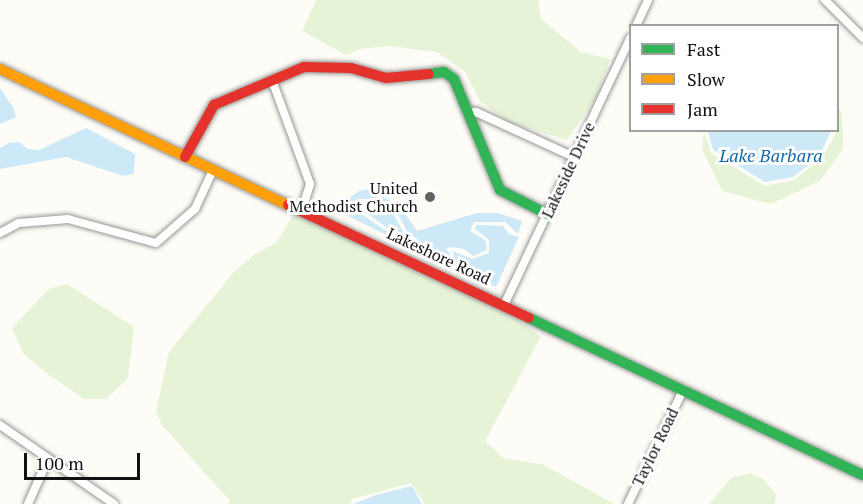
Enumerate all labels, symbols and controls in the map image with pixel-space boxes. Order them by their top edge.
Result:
legend [629,24,839,132]
text: Fast [687,37,720,61]
text: Slow [687,67,725,91]
text: Jam [687,97,718,121]
street label: Lakeside Drive [537,119,599,221]
water label: Lake Barbara [719,144,823,166]
place label: United Methodist Church [290,178,418,216]
marker: United Methodist Church [423,190,437,204]
street label: Lakeshore Road [384,224,494,288]
street label: Taylor Road [628,405,682,489]
scale bar [27,441,142,479]
text: 100 m [35,451,84,475]

